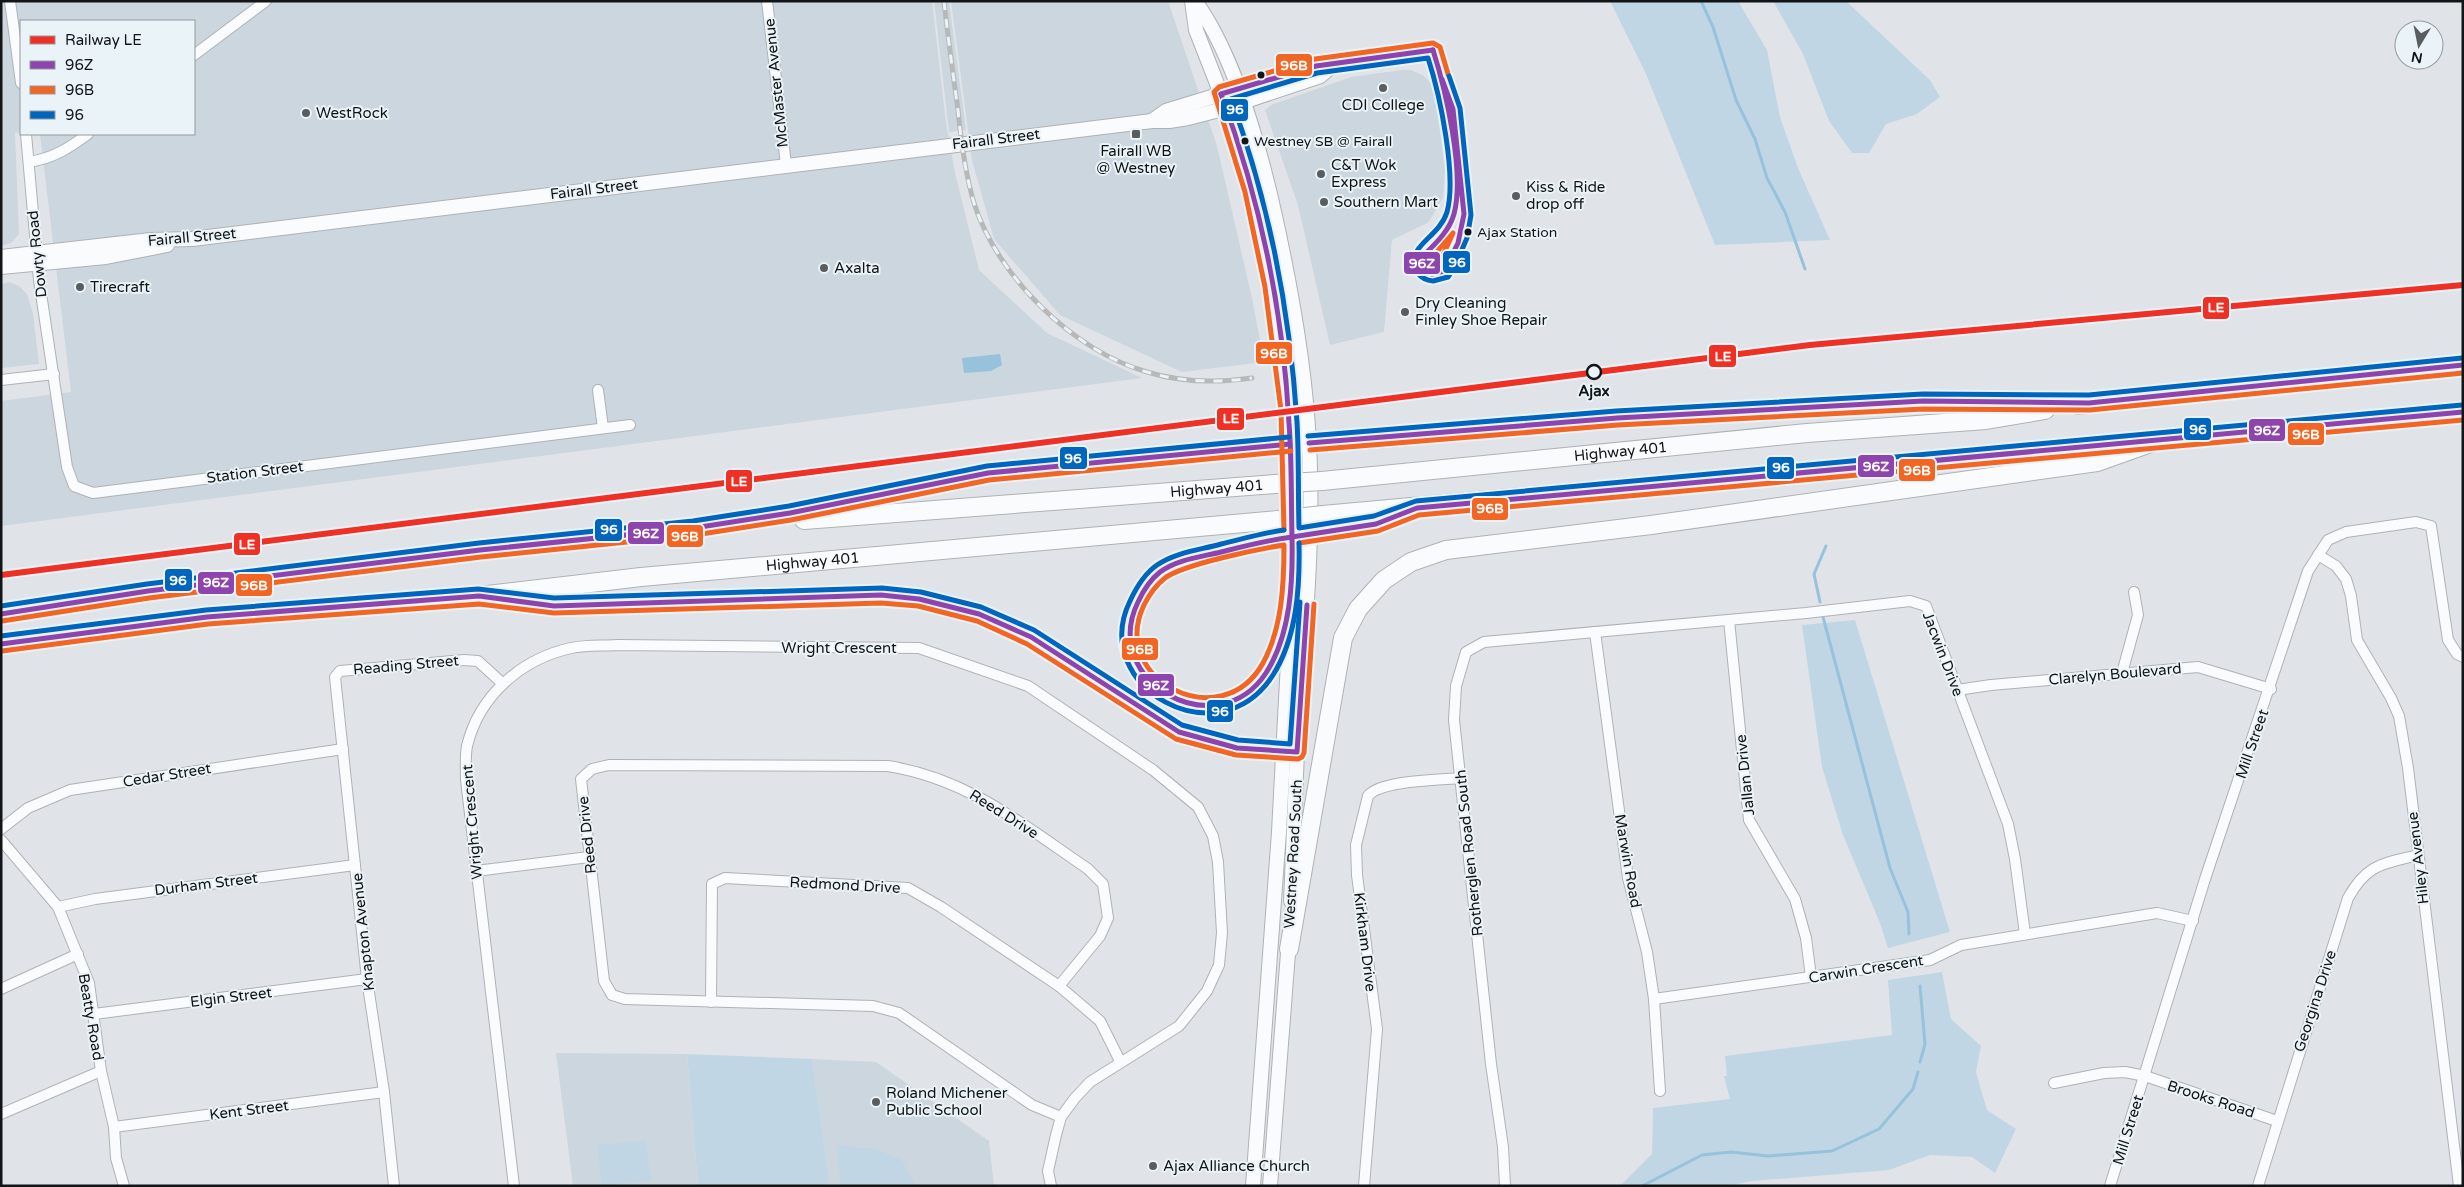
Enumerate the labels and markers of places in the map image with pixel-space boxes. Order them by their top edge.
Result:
unlabelled marker [1256,70,1266,80]
marker: CDI College [1377,82,1389,94]
place label: CDI College [1341,96,1425,114]
place label: WestRock [316,104,388,122]
marker: WestRock [300,107,312,119]
marker: Fairall WB @ Westney [1130,128,1142,140]
place label: Westney SB @ Fairall [1254,133,1392,150]
marker: Westney SB @ Fairall [1240,136,1250,146]
place label: Fairall WB @ Westney [1097,142,1175,177]
place label: C&T Wok Express [1331,156,1396,191]
marker: C&T Wok Express [1315,168,1327,180]
place label: Kiss & Ride drop off [1526,178,1605,213]
marker: Kiss & Ride drop off [1510,190,1522,202]
place label: Southern Mart [1334,193,1438,211]
marker: Southern Mart [1318,196,1330,208]
place label: Ajax Station [1477,224,1557,241]
marker: Ajax Station [1463,227,1473,237]
place label: Axalta [834,259,880,277]
marker: Axalta [818,262,830,274]
place label: Tirecraft [90,278,150,296]
marker: Tirecraft [74,281,86,293]
place label: Dry Cleaning Finley Shoe Repair [1415,294,1547,329]
marker: Dry Cleaning Finley Shoe Repair [1399,306,1411,318]
marker: Ajax [1586,364,1602,380]
place label: Ajax [1578,382,1610,401]
place label: Roland Michener Public School [886,1084,1008,1119]
marker: Roland Michener Public School [870,1096,882,1108]
place label: Ajax Alliance Church [1163,1157,1310,1175]
marker: Ajax Alliance Church [1147,1160,1159,1172]

